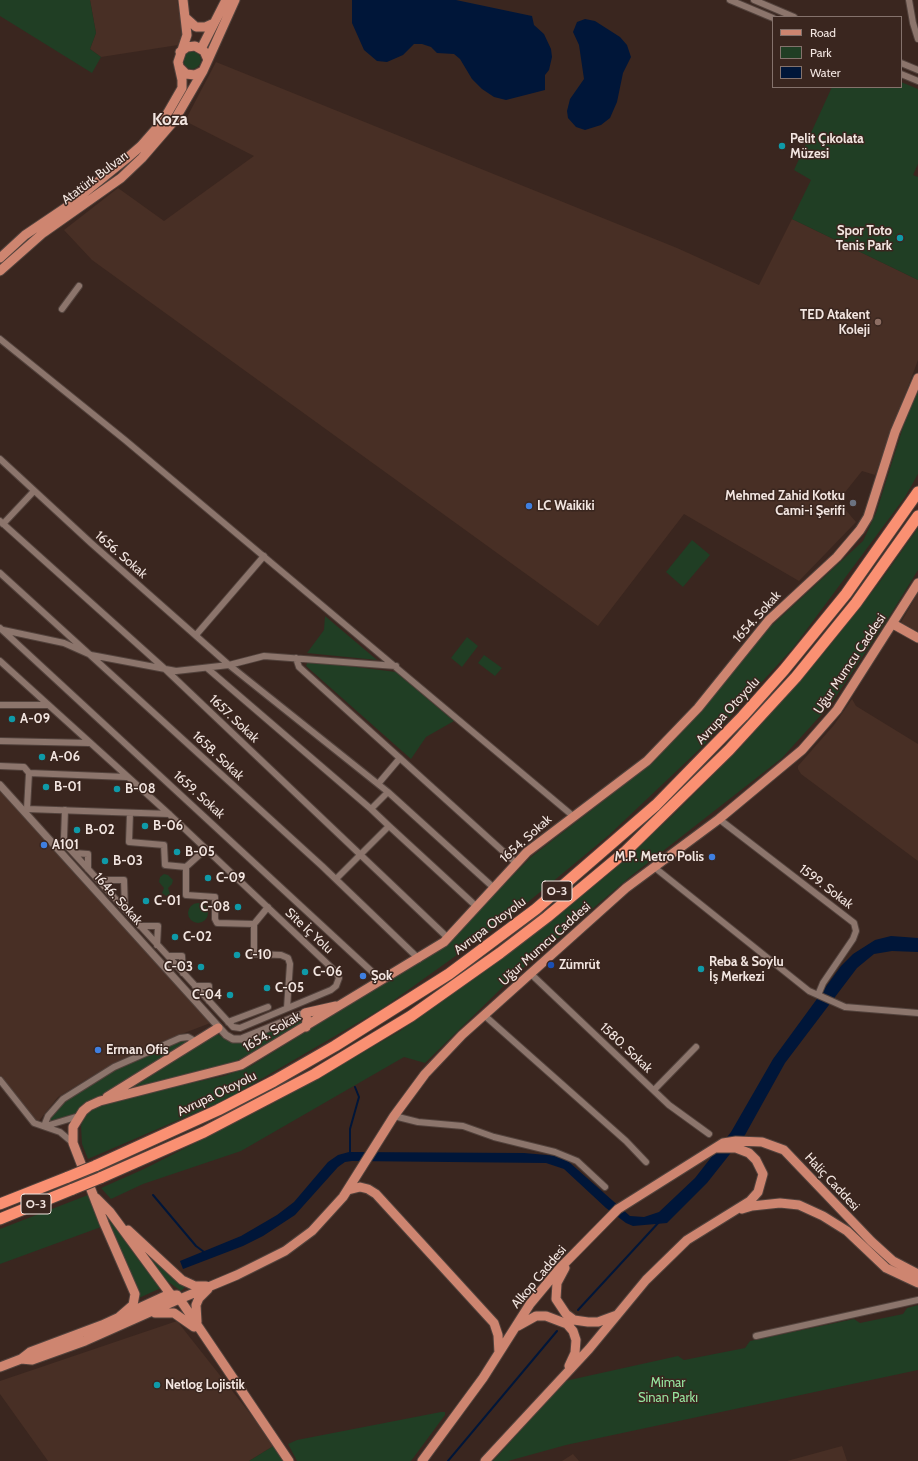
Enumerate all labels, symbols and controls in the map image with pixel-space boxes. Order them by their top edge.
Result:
legend [772,16,902,88]
text: Road [810,25,836,40]
text: Park [810,45,832,60]
text: Water [810,65,840,80]
district label: Koza [152,110,188,130]
place label: Pelit Çıkolata Müzesi [790,131,864,162]
marker: Pelit Çıkolata Müzesi [777,141,787,151]
street label: Atatürk Bulvarı [59,148,131,208]
place label: Spor Toto Tenis Park [836,223,892,254]
marker: Spor Toto Tenis Park [895,233,905,243]
place label: TED Atakent Koleji [800,307,870,338]
marker: TED Atakent Koleji [873,317,883,327]
place label: Mehmed Zahid Kotku Cami-i Şerifi [725,488,845,519]
place label: LC Waikiki [537,498,595,514]
marker: Mehmed Zahid Kotku Cami-i Şerifi [848,498,858,508]
marker: LC Waikiki [524,501,534,511]
street label: 1656. Sokak [92,528,150,582]
street label: 1654. Sokak [730,588,784,646]
street label: Uğur Mumcu Caddesi [811,611,889,717]
street label: Avrupa Otoyolu [693,674,763,748]
street label: 1657. Sokak [206,692,262,746]
place label: A-09 [20,711,50,727]
marker: A-09 [7,714,17,724]
street label: 1658. Sokak [189,728,247,784]
place label: A-06 [50,749,80,765]
marker: A-06 [37,752,47,762]
street label: 1659. Sokak [170,768,228,822]
place label: B-01 [54,779,82,795]
place label: B-08 [125,781,156,797]
marker: B-01 [41,782,51,792]
marker: B-08 [112,784,122,794]
street label: 1654. Sokak [497,812,555,866]
place label: B-06 [153,818,183,834]
marker: B-06 [140,821,150,831]
place label: B-02 [85,822,115,838]
marker: B-02 [72,825,82,835]
place label: A101 [52,837,79,853]
marker: A101 [39,840,49,850]
place label: B-05 [185,844,215,860]
marker: B-05 [172,847,182,857]
place label: M.P. Metro Polis [614,849,704,865]
marker: M.P. Metro Polis [707,852,717,862]
place label: B-03 [113,853,143,869]
marker: B-03 [100,856,110,866]
street label: 1599. Sokak [796,862,856,912]
street label: 1646. Sokak [91,870,145,928]
place label: C-09 [216,870,245,886]
marker: C-09 [203,873,213,883]
road number: O-3 [542,881,572,901]
place label: C-01 [154,893,181,909]
street label: Avrupa Otoyolu [451,894,529,958]
marker: C-01 [141,896,151,906]
place label: C-08 [200,899,230,915]
street label: Uğur Mumcu Caddesi [496,899,594,989]
marker: C-08 [233,902,243,912]
street label: Site İç Yolu [282,905,336,957]
place label: C-02 [183,929,212,945]
marker: C-02 [170,932,180,942]
place label: C-10 [245,947,272,963]
marker: C-10 [232,950,242,960]
place label: Reba & Soylu İş Merkezi [709,954,784,985]
place label: Zümrüt [559,957,600,973]
place label: C-03 [164,959,193,975]
marker: Zümrüt [546,960,556,970]
marker: C-03 [196,962,206,972]
place label: C-06 [313,964,342,980]
marker: Reba & Soylu İş Merkezi [696,964,706,974]
marker: C-06 [300,967,310,977]
place label: Şok [371,968,392,984]
marker: Şok [358,971,368,981]
place label: C-05 [275,980,304,996]
marker: C-05 [262,983,272,993]
place label: C-04 [192,987,222,1003]
marker: C-04 [225,990,235,1000]
street label: 1654. Sokak [240,1009,304,1055]
street label: 1580. Sokak [596,1020,656,1076]
place label: Erman Ofis [106,1042,168,1058]
marker: Erman Ofis [93,1045,103,1055]
street label: Avrupa Otoyolu [175,1068,259,1120]
street label: Haliç Caddesi [801,1150,863,1214]
road number: O-3 [21,1194,51,1214]
street label: Alkop Caddesi [508,1242,570,1312]
park label: Mimar Sinan Parkı [638,1375,698,1406]
place label: Netlog Lojistik [165,1377,245,1393]
marker: Netlog Lojistik [152,1380,162,1390]

